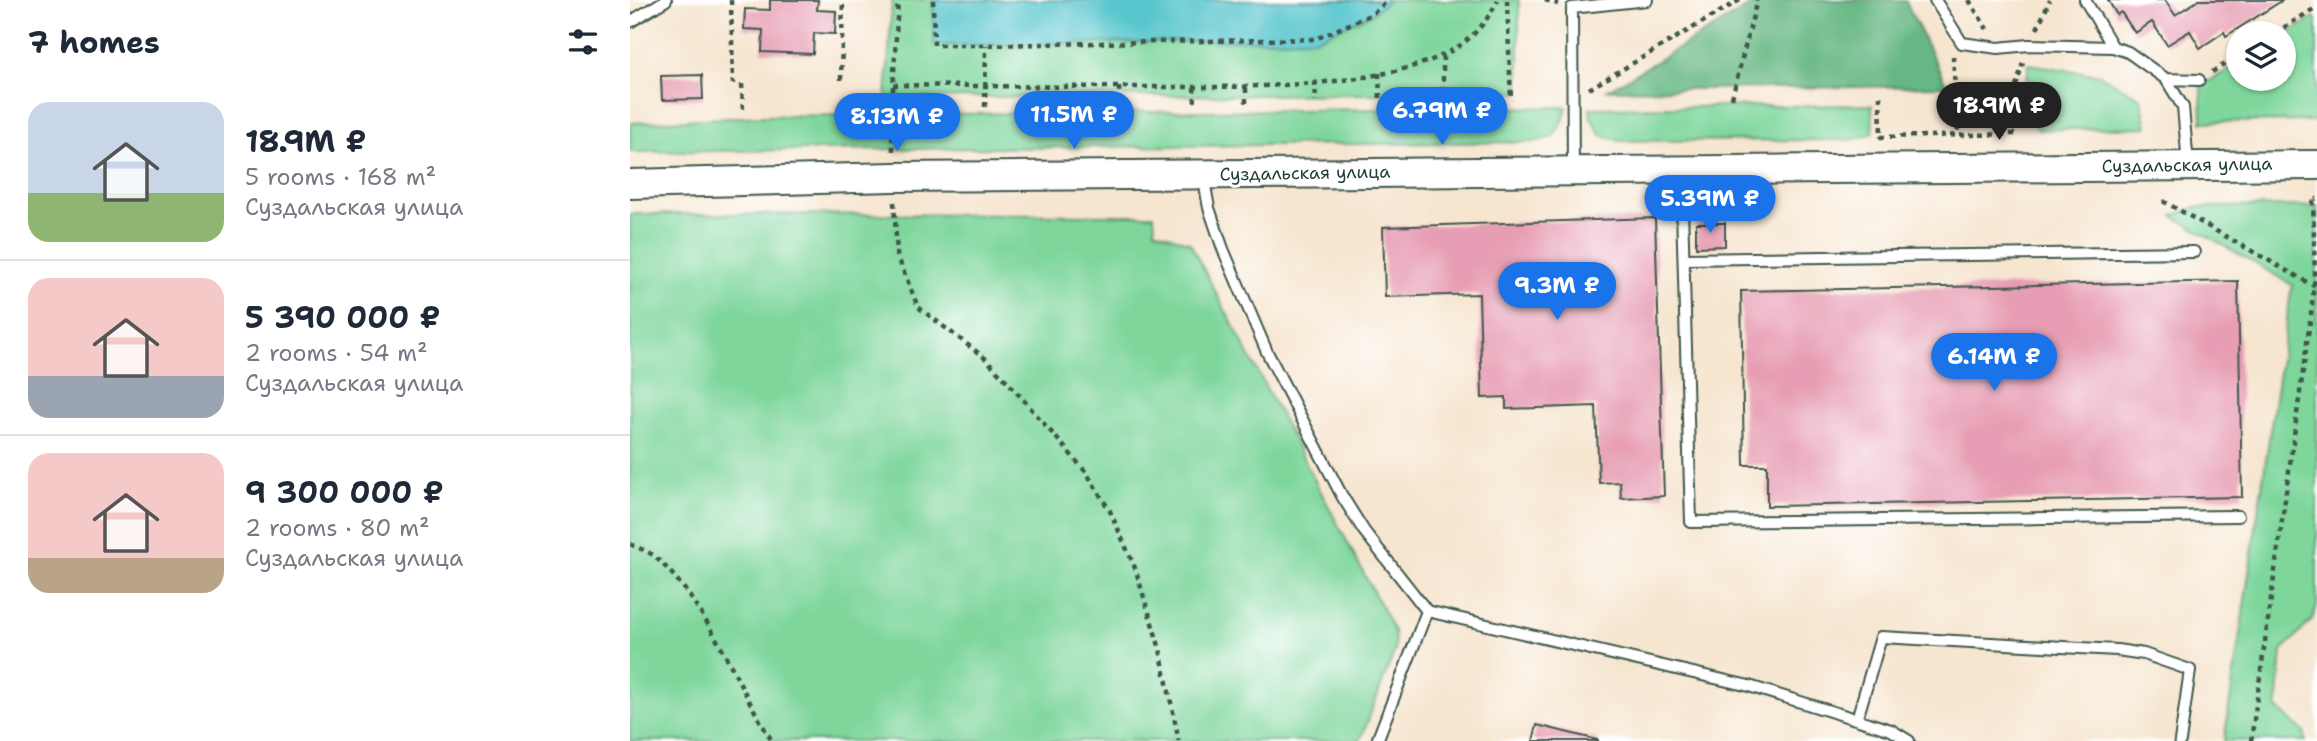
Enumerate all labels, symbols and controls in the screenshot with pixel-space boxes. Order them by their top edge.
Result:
map controls [2226,21,2296,91]
button: layers [2226,21,2296,91]
text: 7 homes [28,22,160,63]
icon: filters [564,23,602,61]
pin: 18.9M ₽ [1934,82,2064,142]
pin: 6.79M ₽ [1377,88,1507,147]
text: 18.9M ₽ [1952,90,2046,120]
pin: 11.5M ₽ [1009,92,1139,151]
pin: 8.13M ₽ [832,94,962,153]
text: 6.79M ₽ [1392,95,1492,125]
text: 11.5M ₽ [1030,99,1118,129]
text: 8.13M ₽ [850,101,944,131]
text: 18.9M ₽ [245,121,367,162]
icon: home [84,130,168,214]
street label: Суздальская улица [2101,152,2273,178]
street label: Суздальская улица [1219,160,1391,186]
text: 5 rooms · 168 m² [245,162,436,192]
pin: 5.39M ₽ [1645,176,1775,235]
text: 5.39M ₽ [1661,183,1759,213]
text: Суздальская улица [245,192,463,222]
pin: 9.3M ₽ [1500,262,1614,322]
text: 9.3M ₽ [1514,270,1600,300]
text: 5 390 000 ₽ [245,297,440,338]
icon: home [84,306,168,390]
pin: 6.14M ₽ [1929,334,2059,393]
text: 2 rooms · 54 m² [245,338,428,368]
text: 6.14M ₽ [1947,341,2041,371]
text: Суздальская улица [245,368,463,398]
text: 9 300 000 ₽ [245,472,444,513]
icon: home [84,481,168,565]
text: 2 rooms · 80 m² [245,513,430,543]
text: Суздальская улица [245,543,463,573]

